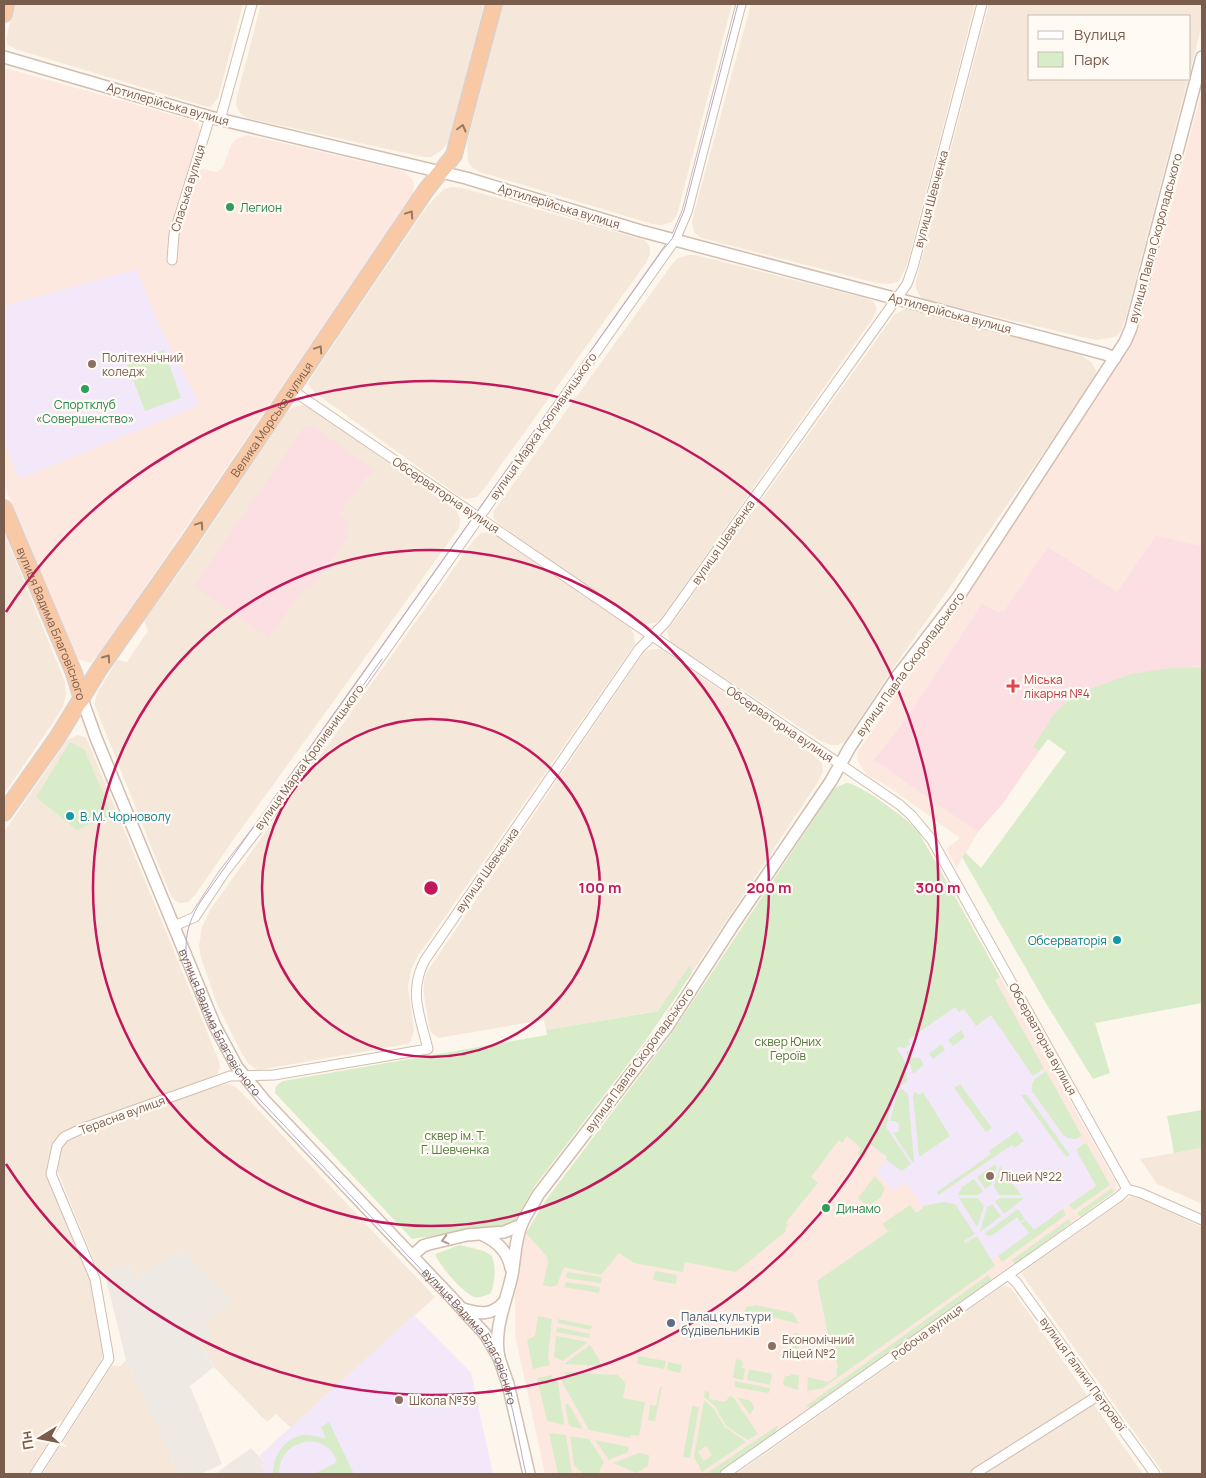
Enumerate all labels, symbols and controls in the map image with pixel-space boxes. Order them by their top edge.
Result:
legend [1028,15,1191,80]
text: Вулиця [1074,24,1126,45]
text: Парк [1074,49,1110,70]
street label: Артилерійська вулиця [105,78,231,130]
one-way arrow [456,124,466,132]
street label: Спаська вулиця [167,142,209,234]
street label: вулиця Шевченка [910,148,952,250]
street label: вулиця Павла Скоропадського [1124,151,1186,325]
street label: Артилерійська вулиця [496,179,622,233]
place label: Легион [240,199,282,216]
marker: Легион [224,201,236,213]
one-way arrow [403,211,413,220]
street label: Артилерійська вулиця [887,288,1013,338]
one-way arrow [313,345,322,355]
place label: Політехнічний коледж [102,349,183,380]
street label: вулиця Марка Кропивницького [485,349,601,503]
marker: Політехнічний коледж [86,358,98,370]
street label: Велика Морська вулиця [226,358,316,480]
marker: Спортклуб «Совершенство» [79,383,91,395]
place label: Спортклуб «Совершенство» [36,396,134,427]
street label: Обсерваторна вулиця [389,453,503,537]
street label: вулиця Шевченка [687,496,759,588]
one-way arrow [194,521,204,530]
street label: вулиця Вадима Благовісного [13,544,90,702]
street label: вулиця Павла Скоропадського [852,588,968,740]
one-way arrow [101,654,110,664]
place label: Міська лікарня №4 [1024,671,1090,702]
marker: Міська лікарня №4 [1006,679,1020,693]
street label: вулиця Марка Кропивницького [250,681,368,833]
street label: Обсерваторна вулиця [723,682,837,766]
place label: В. М. Чорноволу [80,808,172,825]
marker: В. М. Чорноволу [64,810,76,822]
street label: вулиця Шевченка [451,824,523,916]
text: 100 m [579,877,621,898]
text: 200 m [746,877,792,898]
text: 300 m [916,877,960,898]
centre of rings [422,879,440,897]
place label: Обсерваторія [1028,932,1107,949]
marker: Обсерваторія [1111,934,1123,946]
street label: вулиця Вадима Благовісного [175,946,265,1099]
street label: Обсерваторна вулиця [1005,980,1081,1098]
street label: вулиця Павла Скоропадського [581,984,697,1136]
park label: сквер Юних Героїв [755,1033,822,1064]
street label: Терасна вулиця [77,1092,167,1138]
park label: сквер ім. Т. Г. Шевченка [421,1127,489,1158]
place label: Ліцей №22 [1000,1168,1062,1185]
marker: Ліцей №22 [984,1170,996,1182]
place label: Динамо [836,1200,881,1217]
marker: Динамо [820,1202,832,1214]
one-way arrow [440,1234,449,1245]
street label: вулиця Вадима Благовісного [419,1264,521,1406]
street label: Робоча вулиця [888,1300,966,1364]
place label: Палац культури будівельників [681,1308,771,1339]
street label: вулиця Галини Петрової [1036,1314,1131,1435]
marker: Палац культури будівельників [665,1317,677,1329]
place label: Економічний ліцей №2 [782,1331,854,1362]
marker: Економічний ліцей №2 [766,1340,778,1352]
place label: Школа №39 [409,1392,476,1409]
marker: Школа №39 [393,1394,405,1406]
north arrow [15,1413,65,1463]
text: Пн [16,1429,38,1451]

